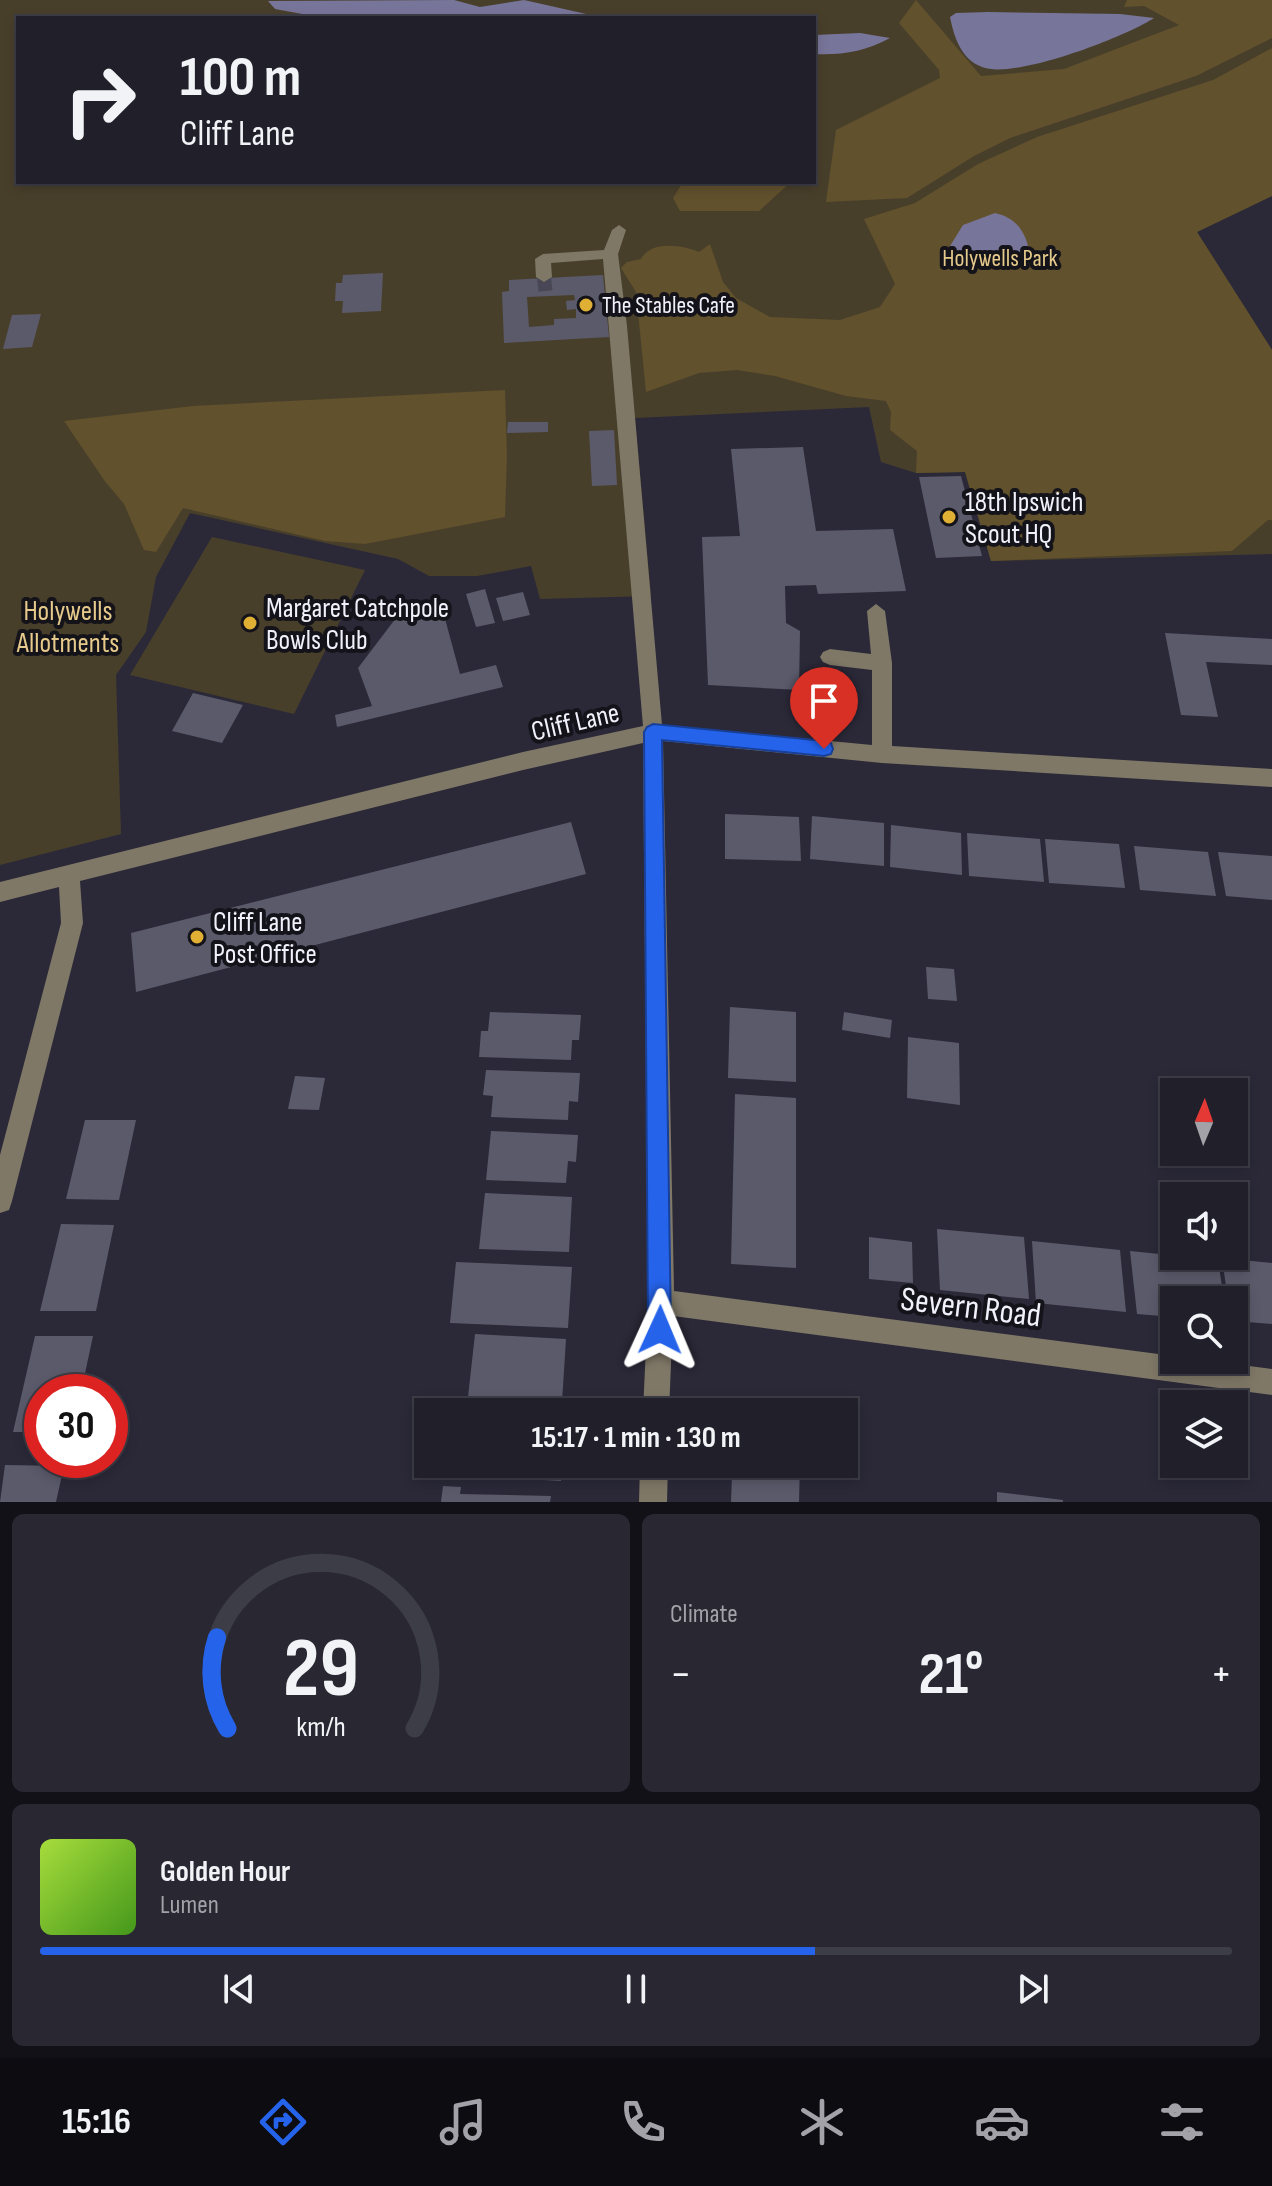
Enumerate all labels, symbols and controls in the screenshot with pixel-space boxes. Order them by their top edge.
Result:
text: 100 m [180,45,301,112]
icon: right [48,48,152,152]
text: Cliff Lane [180,113,295,156]
park label: Holywells Park [942,244,1058,273]
place label: The Stables Cafe [602,291,735,320]
marker: The Stables Cafe [577,296,595,314]
place label: 18th Ipswich Scout HQ [965,486,1083,551]
marker: 18th Ipswich Scout HQ [940,508,958,526]
place label: Margaret Catchpole Bowls Club [266,592,449,657]
park label: Holywells Allotments [16,595,119,660]
marker: Margaret Catchpole Bowls Club [241,614,259,632]
pin [790,667,858,749]
icon: arrive [802,679,846,723]
street label: Cliff Lane [528,696,623,749]
place label: Cliff Lane Post Office [213,906,317,971]
marker: Cliff Lane Post Office [188,928,206,946]
north arrow [1160,1078,1248,1166]
map controls [1160,1078,1248,1478]
button: sound [1160,1182,1248,1270]
street label: Severn Road [898,1279,1043,1336]
button: search [1160,1286,1248,1374]
position arrow [618,1288,702,1372]
speed limit sign: 30 [24,1374,128,1478]
button: layers [1160,1390,1248,1478]
text: 15:17 · 1 min · 130 m [531,1420,741,1456]
text: Climate [670,1599,738,1630]
text: 29 [283,1620,359,1720]
text: 21° [918,1639,984,1711]
text: − [670,1648,692,1701]
text: + [1210,1648,1232,1701]
text: km/h [296,1710,346,1745]
text: Golden Hour [160,1854,290,1890]
text: Lumen [160,1890,219,1921]
icon: previous [217,1967,261,2011]
icon: pause [614,1967,658,2011]
icon: next [1011,1967,1055,2011]
icon: directions [255,2094,311,2150]
icon: music [435,2094,491,2150]
icon: phone [615,2094,671,2150]
icon: climate [794,2094,850,2150]
icon: car [974,2094,1030,2150]
icon: filters [1154,2094,1210,2150]
text: 15:16 [62,2101,131,2144]

